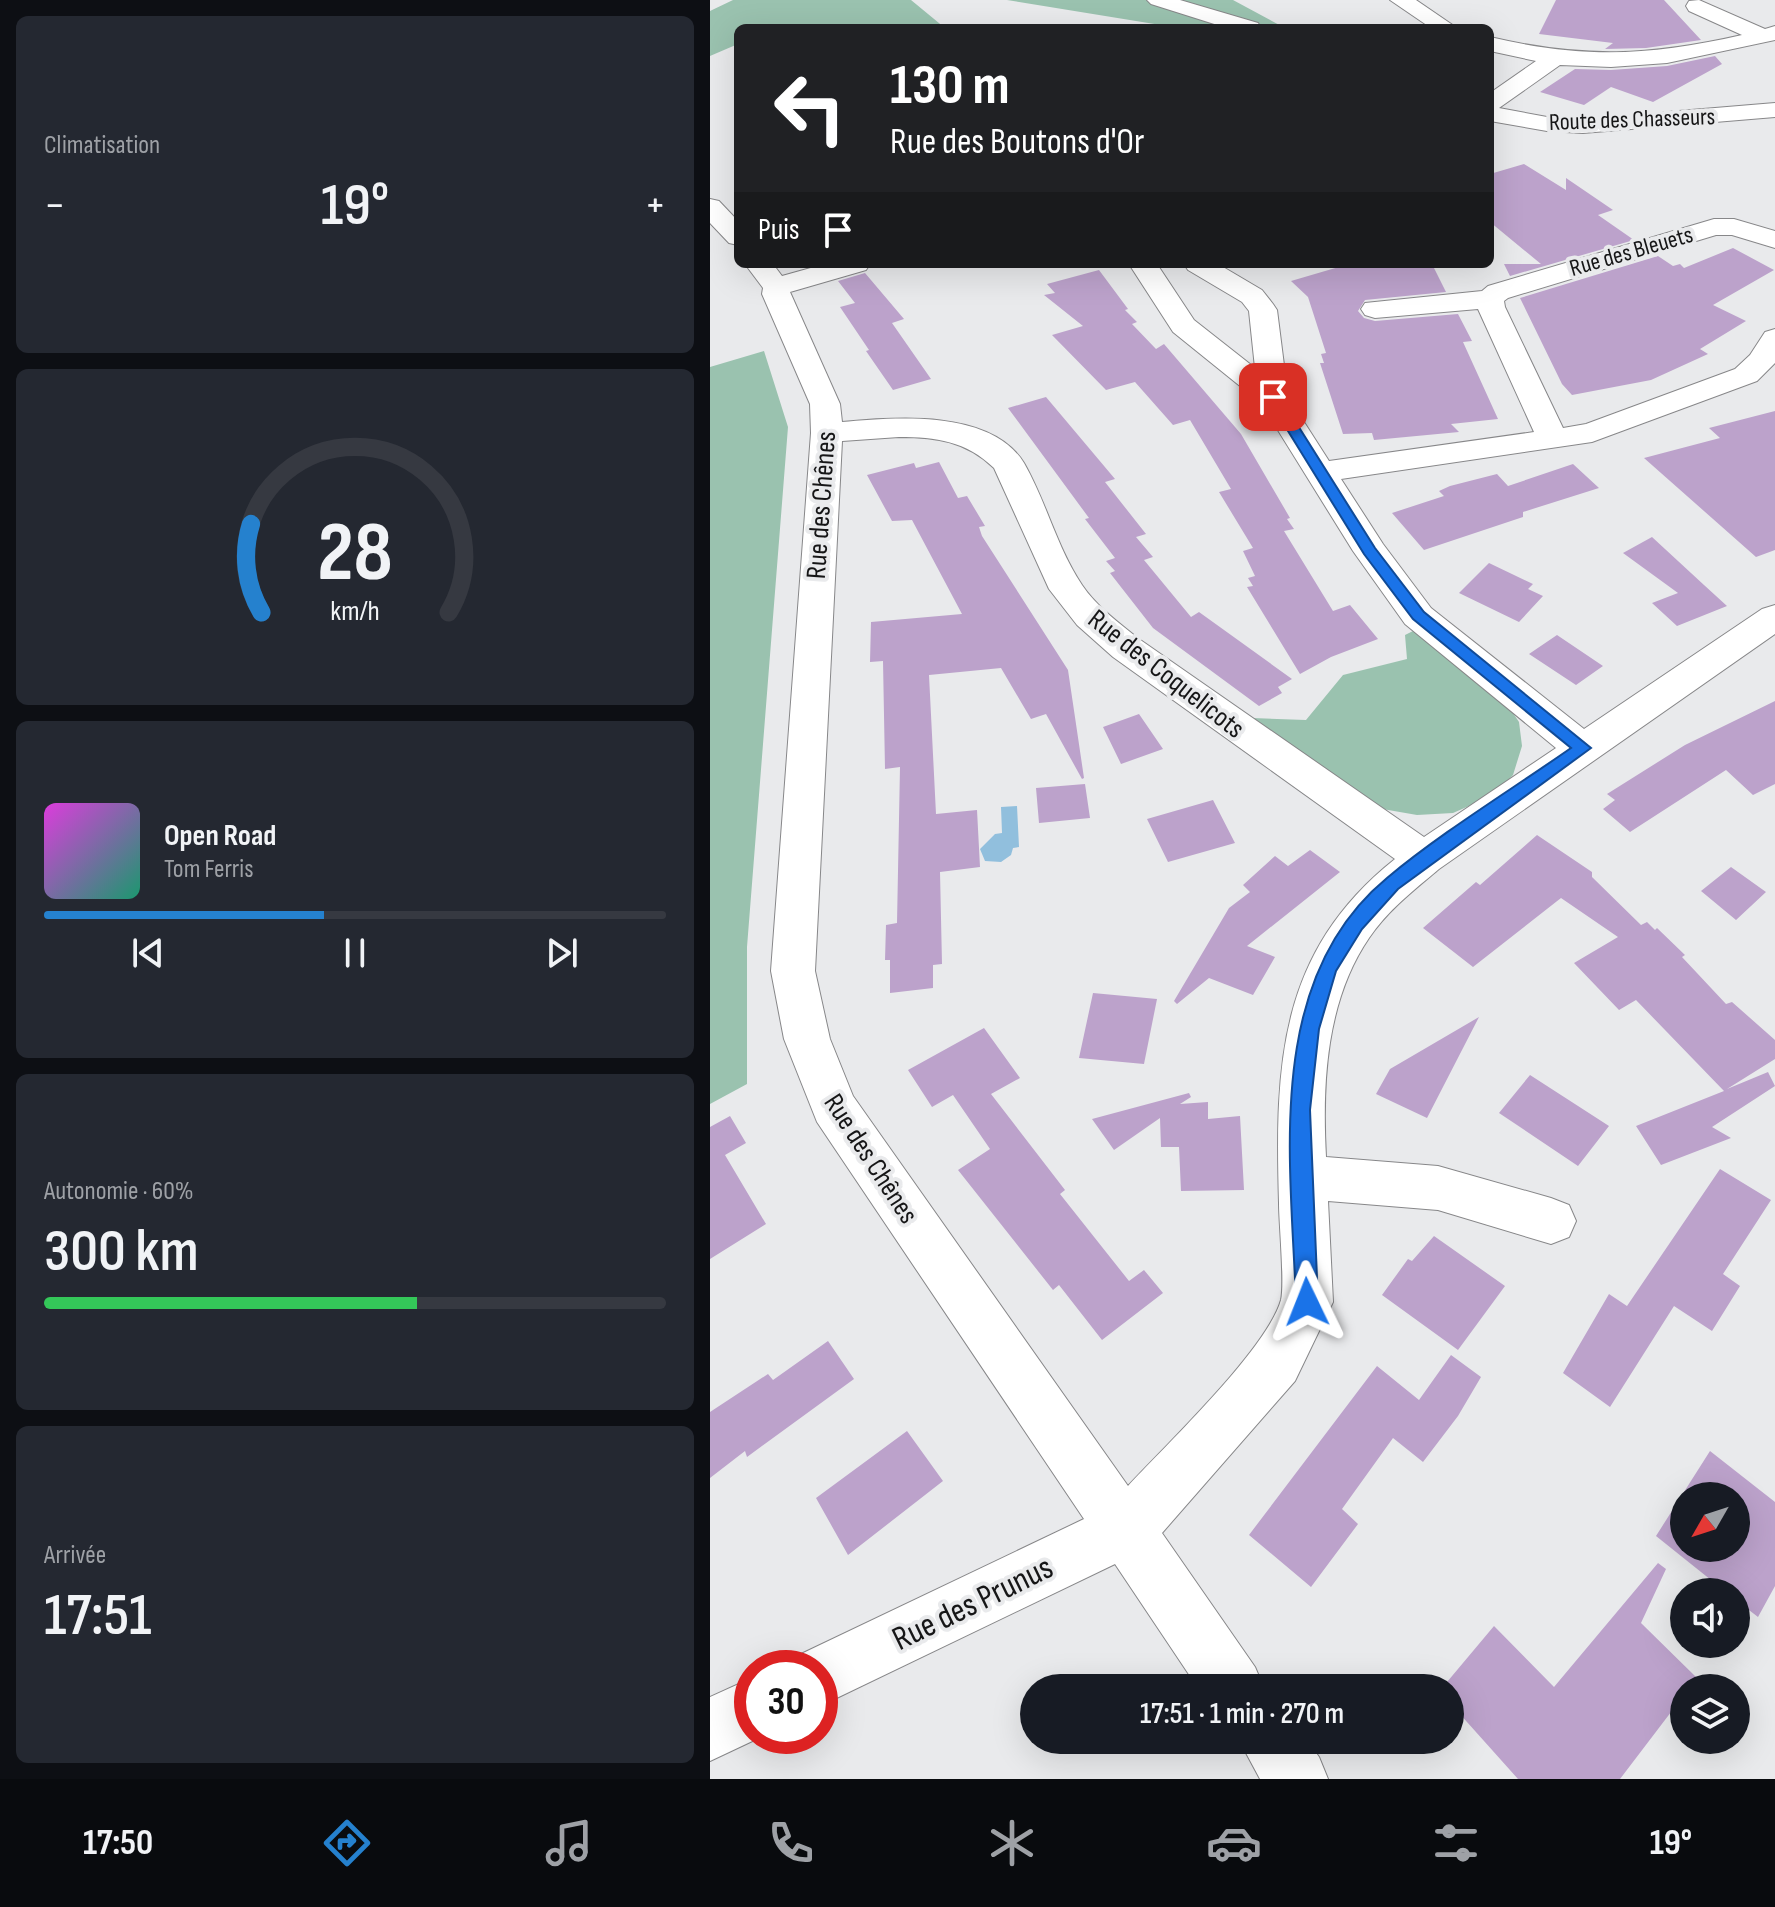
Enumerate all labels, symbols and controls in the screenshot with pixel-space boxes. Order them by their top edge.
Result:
text: 130 m [890,53,1010,120]
icon: left [758,56,862,160]
street label: Route des Chasseurs [1548,102,1716,137]
text: Rue des Boutons d'Or [890,121,1144,164]
text: Climatisation [44,130,160,161]
text: 19° [321,170,389,242]
text: − [44,179,66,232]
text: + [644,179,666,232]
icon: arrive [816,208,860,252]
text: Puis [758,212,800,248]
street label: Rue des Bleuets [1566,220,1696,283]
pin [1239,363,1307,431]
icon: arrive [1251,375,1295,419]
street label: Rue des Chênes [800,430,843,580]
text: 28 [317,503,393,603]
text: km/h [330,594,380,629]
street label: Rue des Coquelicots [1081,603,1251,746]
text: Open Road [164,818,276,854]
text: Tom Ferris [164,854,254,885]
icon: previous [126,931,170,975]
icon: pause [333,931,377,975]
icon: next [540,931,584,975]
street label: Rue des Chênes [817,1088,925,1230]
text: Autonomie · 60% [44,1176,194,1207]
text: 300 km [44,1216,199,1288]
position arrow [1265,1260,1349,1344]
north arrow [1670,1482,1750,1562]
map controls [1670,1482,1750,1754]
text: Arrivée [44,1540,106,1571]
street label: Rue des Prunus [886,1547,1060,1660]
button: sound [1670,1578,1750,1658]
text: 17:51 [44,1580,151,1652]
speed limit sign: 30 [734,1650,838,1754]
button: layers [1670,1674,1750,1754]
text: 17:51 · 1 min · 270 m [1140,1696,1344,1732]
icon: directions [319,1815,375,1871]
icon: music [541,1815,597,1871]
icon: phone [763,1815,819,1871]
icon: climate [984,1815,1040,1871]
icon: car [1206,1815,1262,1871]
icon: filters [1428,1815,1484,1871]
text: 17:50 [83,1822,153,1865]
text: 19° [1650,1822,1692,1865]

